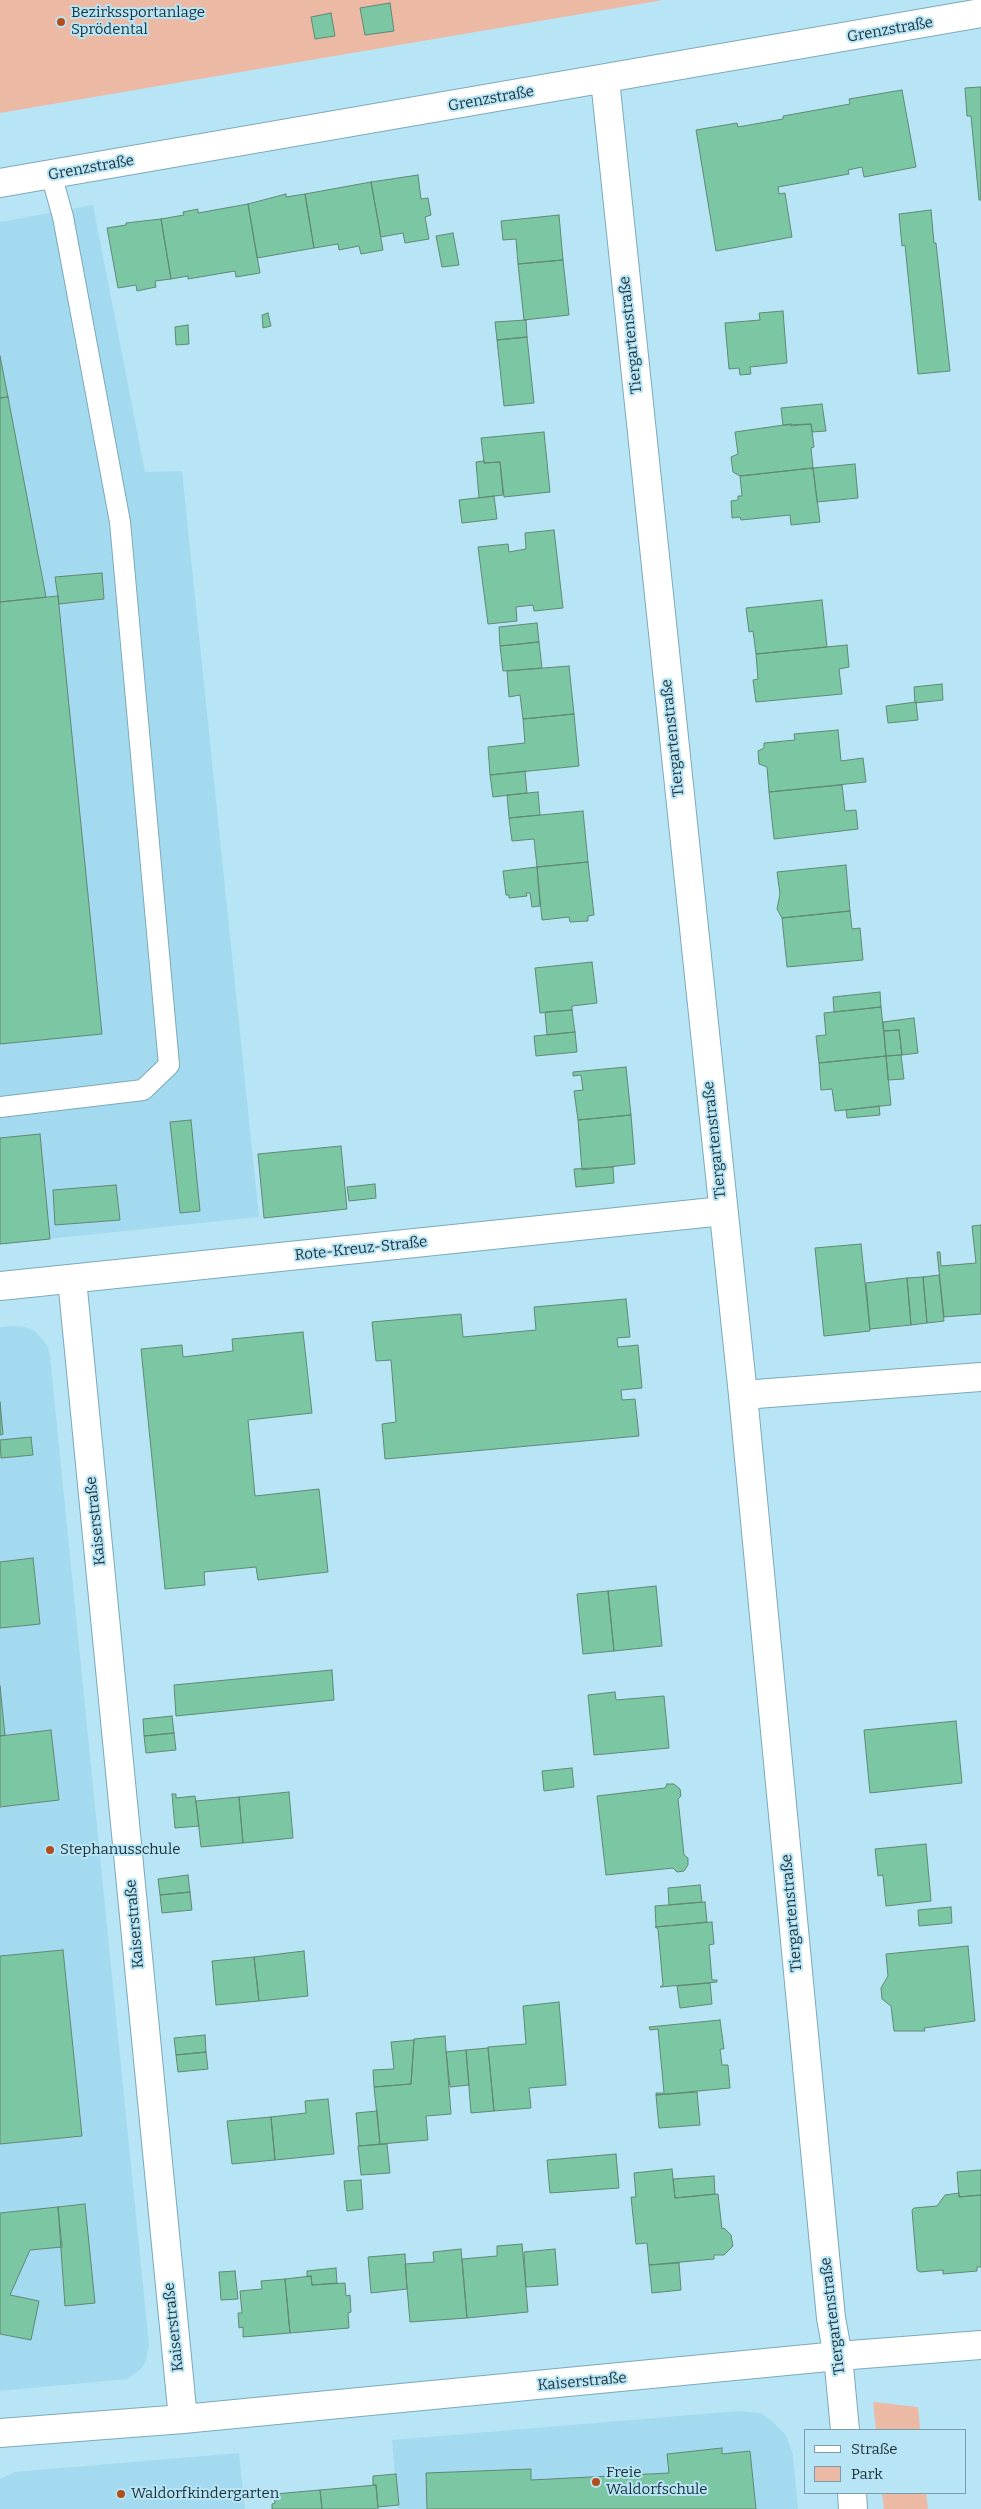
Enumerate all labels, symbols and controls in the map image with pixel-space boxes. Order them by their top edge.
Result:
place label: Bezirkssportanlage Sprödental [71,4,205,39]
street label: Grenzstraße [846,14,934,46]
marker: Bezirkssportanlage Sprödental [55,16,67,28]
street label: Grenzstraße [447,83,535,115]
street label: Grenzstraße [47,152,135,184]
street label: Tiergartenstraße [616,275,646,395]
street label: Tiergartenstraße [658,678,688,798]
street label: Tiergartenstraße [700,1080,730,1200]
street label: Rote-Kreuz-Straße [294,1233,428,1265]
street label: Kaiserstraße [82,1476,110,1566]
place label: Stephanusschule [60,1841,180,1859]
marker: Stephanusschule [44,1844,56,1856]
street label: Tiergartenstraße [778,1853,806,1973]
street label: Kaiserstraße [122,1879,148,1969]
street label: Tiergartenstraße [817,2256,849,2376]
street label: Kaiserstraße [160,2282,188,2372]
street label: Kaiserstraße [537,2369,627,2395]
legend [804,2429,966,2494]
text: Straße [851,2440,897,2458]
place label: Freie Waldorfschule [606,2464,708,2499]
text: Park [851,2465,883,2483]
marker: Freie Waldorfschule [590,2476,602,2488]
place label: Waldorfkindergarten [131,2485,279,2503]
marker: Waldorfkindergarten [115,2488,127,2500]

